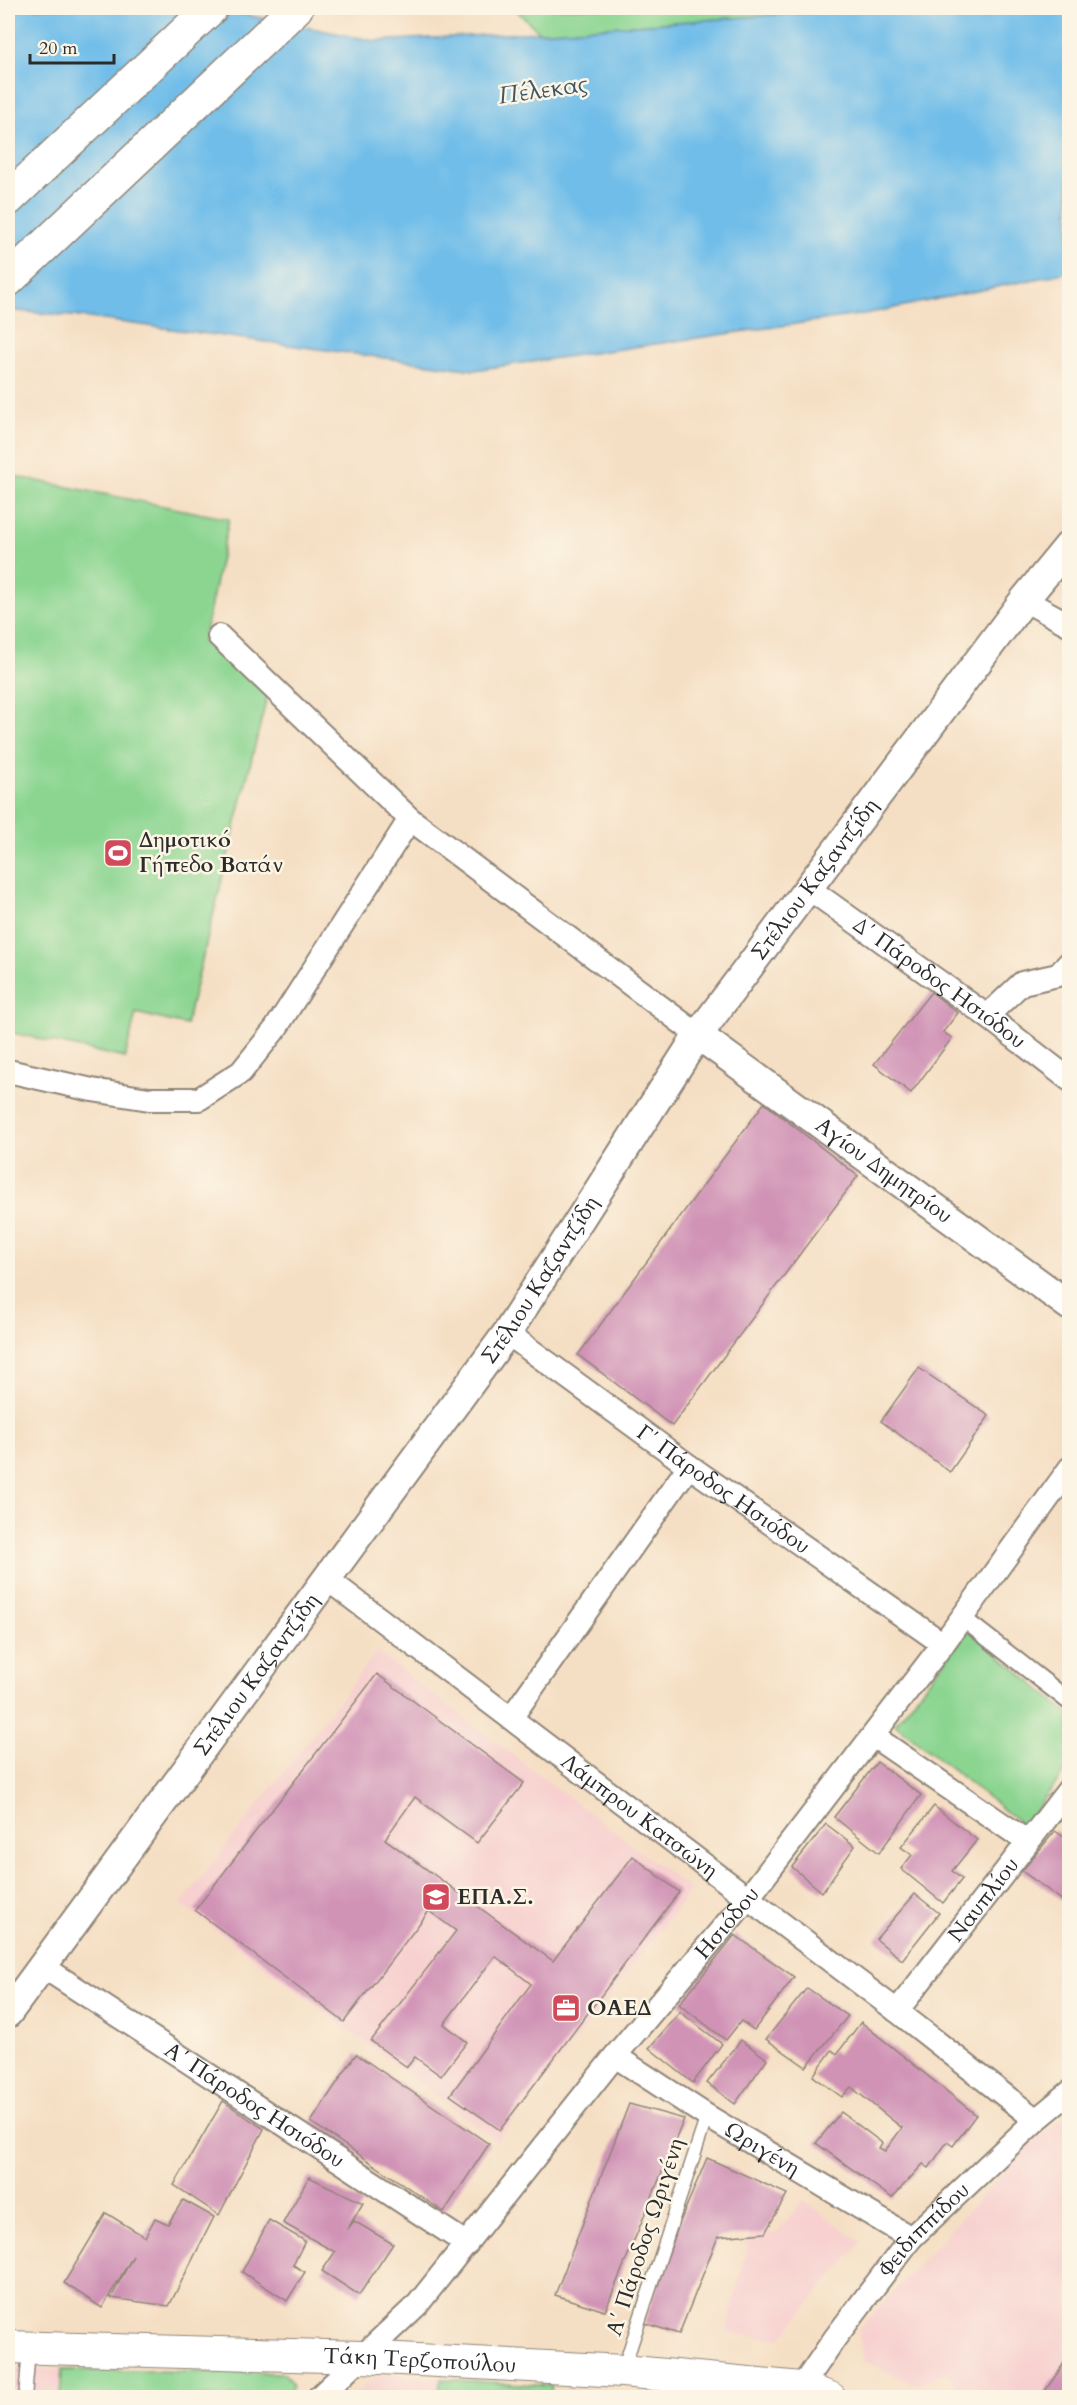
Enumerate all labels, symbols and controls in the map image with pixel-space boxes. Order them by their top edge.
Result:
scale bar [30,27,114,65]
text: 20 m [39,36,78,61]
water label: Πέλεκας [496,67,590,113]
street label: Στέλιου Καζαντζίδη [744,792,885,966]
place label: Δημοτικό Γήπεδο Βατάν [139,825,283,880]
sports icon: Δημοτικό Γήπεδο Βατάν [102,837,134,869]
street label: Δ΄ Πάροδος Ησιόδου [847,910,1032,1056]
street label: Αγίου Δημητρίου [809,1110,959,1231]
street label: Στέλιου Καζαντζίδη [474,1190,606,1370]
street label: Γ΄ Πάροδος Ησιόδου [631,1418,816,1561]
street label: Στέλιου Καζαντζίδη [187,1587,326,1762]
street label: Λάμπρου Κατσώνη [555,1746,724,1885]
street label: Ναυπλίου [941,1851,1026,1948]
school or university icon: ΕΠΑ.Σ. [420,1881,452,1913]
street label: Ησιόδου [688,1881,766,1965]
place label: ΕΠΑ.Σ. [457,1882,534,1912]
office icon: ΟΑΕΔ [550,1992,582,2024]
place label: ΟΑΕΔ [587,1993,651,2023]
street label: Α΄ Πάροδος Ησιόδου [159,2035,350,2175]
street label: Ωριγένη [719,2115,805,2183]
street label: Α΄ Πάροδος Ωριγένη [599,2134,691,2340]
street label: Φειδιππίδου [871,2175,976,2283]
street label: Τάκη Τερζοπούλου [323,2341,517,2380]

